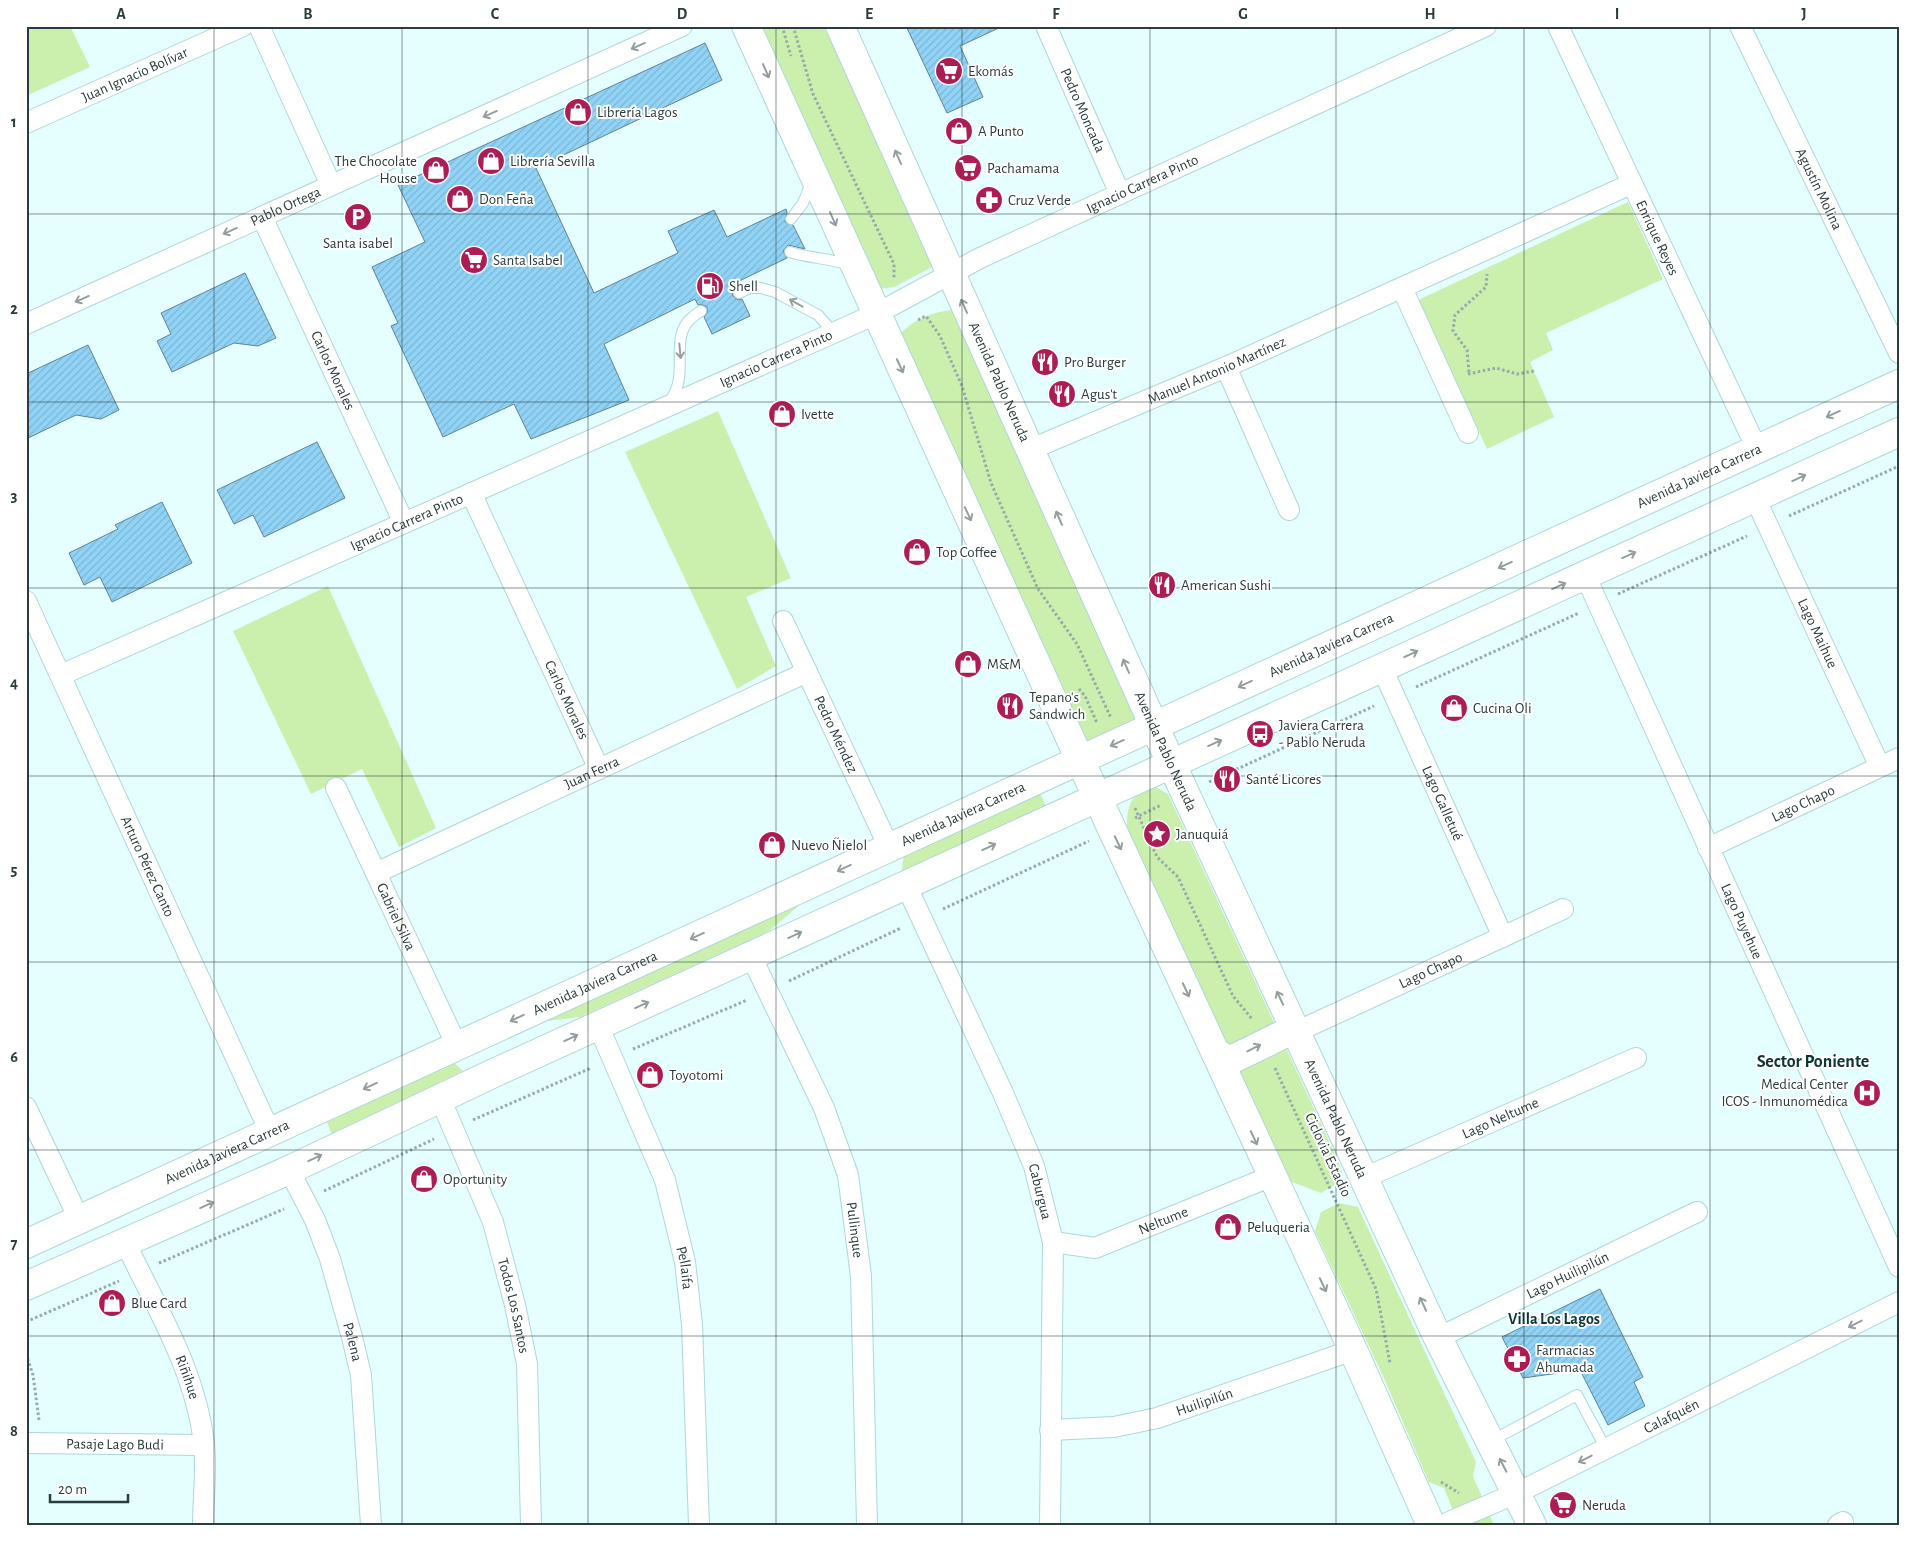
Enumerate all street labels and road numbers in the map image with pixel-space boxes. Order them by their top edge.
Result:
street label: Juan Ignacio Bolívar [79,44,190,105]
street label: Pedro Moncada [1058,66,1108,155]
street label: Agustín Molina [1793,146,1845,232]
street label: Ignacio Carrera Pinto [1084,151,1201,216]
street label: Pablo Ortega [248,184,323,229]
street label: Enrique Reyes [1634,198,1682,278]
street label: Avenida Pablo Neruda [966,320,1033,444]
street label: Ignacio Carrera Pinto [717,327,835,390]
street label: Carlos Morales [308,328,358,412]
street label: Manuel Antonio Martínez [1145,334,1288,407]
street label: Avenida Javiera Carrera [1635,441,1764,511]
street label: Ignacio Carrera Pinto [348,490,465,553]
street label: Lago Maihue [1795,596,1840,670]
street label: Avenida Javiera Carrera [1267,610,1396,680]
street label: Carlos Morales [542,658,592,742]
street label: Avenida Pablo Neruda [1132,689,1200,813]
street label: Pedro Méndez [812,693,861,775]
street label: Juan Ferra [562,753,621,792]
street label: Lago Galletué [1419,763,1466,843]
street label: Avenida Javiera Carrera [898,779,1028,849]
street label: Lago Chapo [1769,782,1837,825]
street label: Arturo Pérez Canto [118,814,178,919]
street label: Gabriel Silva [374,881,418,953]
street label: Lago Puyehue [1718,881,1766,961]
street label: Avenida Javiera Carrera [530,948,659,1018]
street label: Lago Chapo [1396,949,1464,991]
street label: Avenida Pablo Neruda [1302,1057,1370,1181]
street label: Lago Neltume [1460,1094,1541,1141]
street label: Ciclovia Estadio [1302,1111,1354,1199]
street label: Avenida Javiera Carrera [162,1117,291,1187]
street label: Caburgua [1026,1162,1055,1221]
street label: Pullinque [844,1201,866,1259]
street label: Neltume [1136,1204,1190,1237]
street label: Pellaifa [674,1245,696,1290]
street label: Lago Huilipilún [1524,1249,1611,1301]
street label: Todos Los Santos [495,1256,532,1354]
street label: Palena [341,1321,365,1363]
street label: Riñihue [173,1353,202,1401]
street label: Huilipilún [1174,1385,1235,1418]
street label: Calafquén [1641,1396,1701,1436]
street label: Pasaje Lago Budi [66,1436,164,1452]

